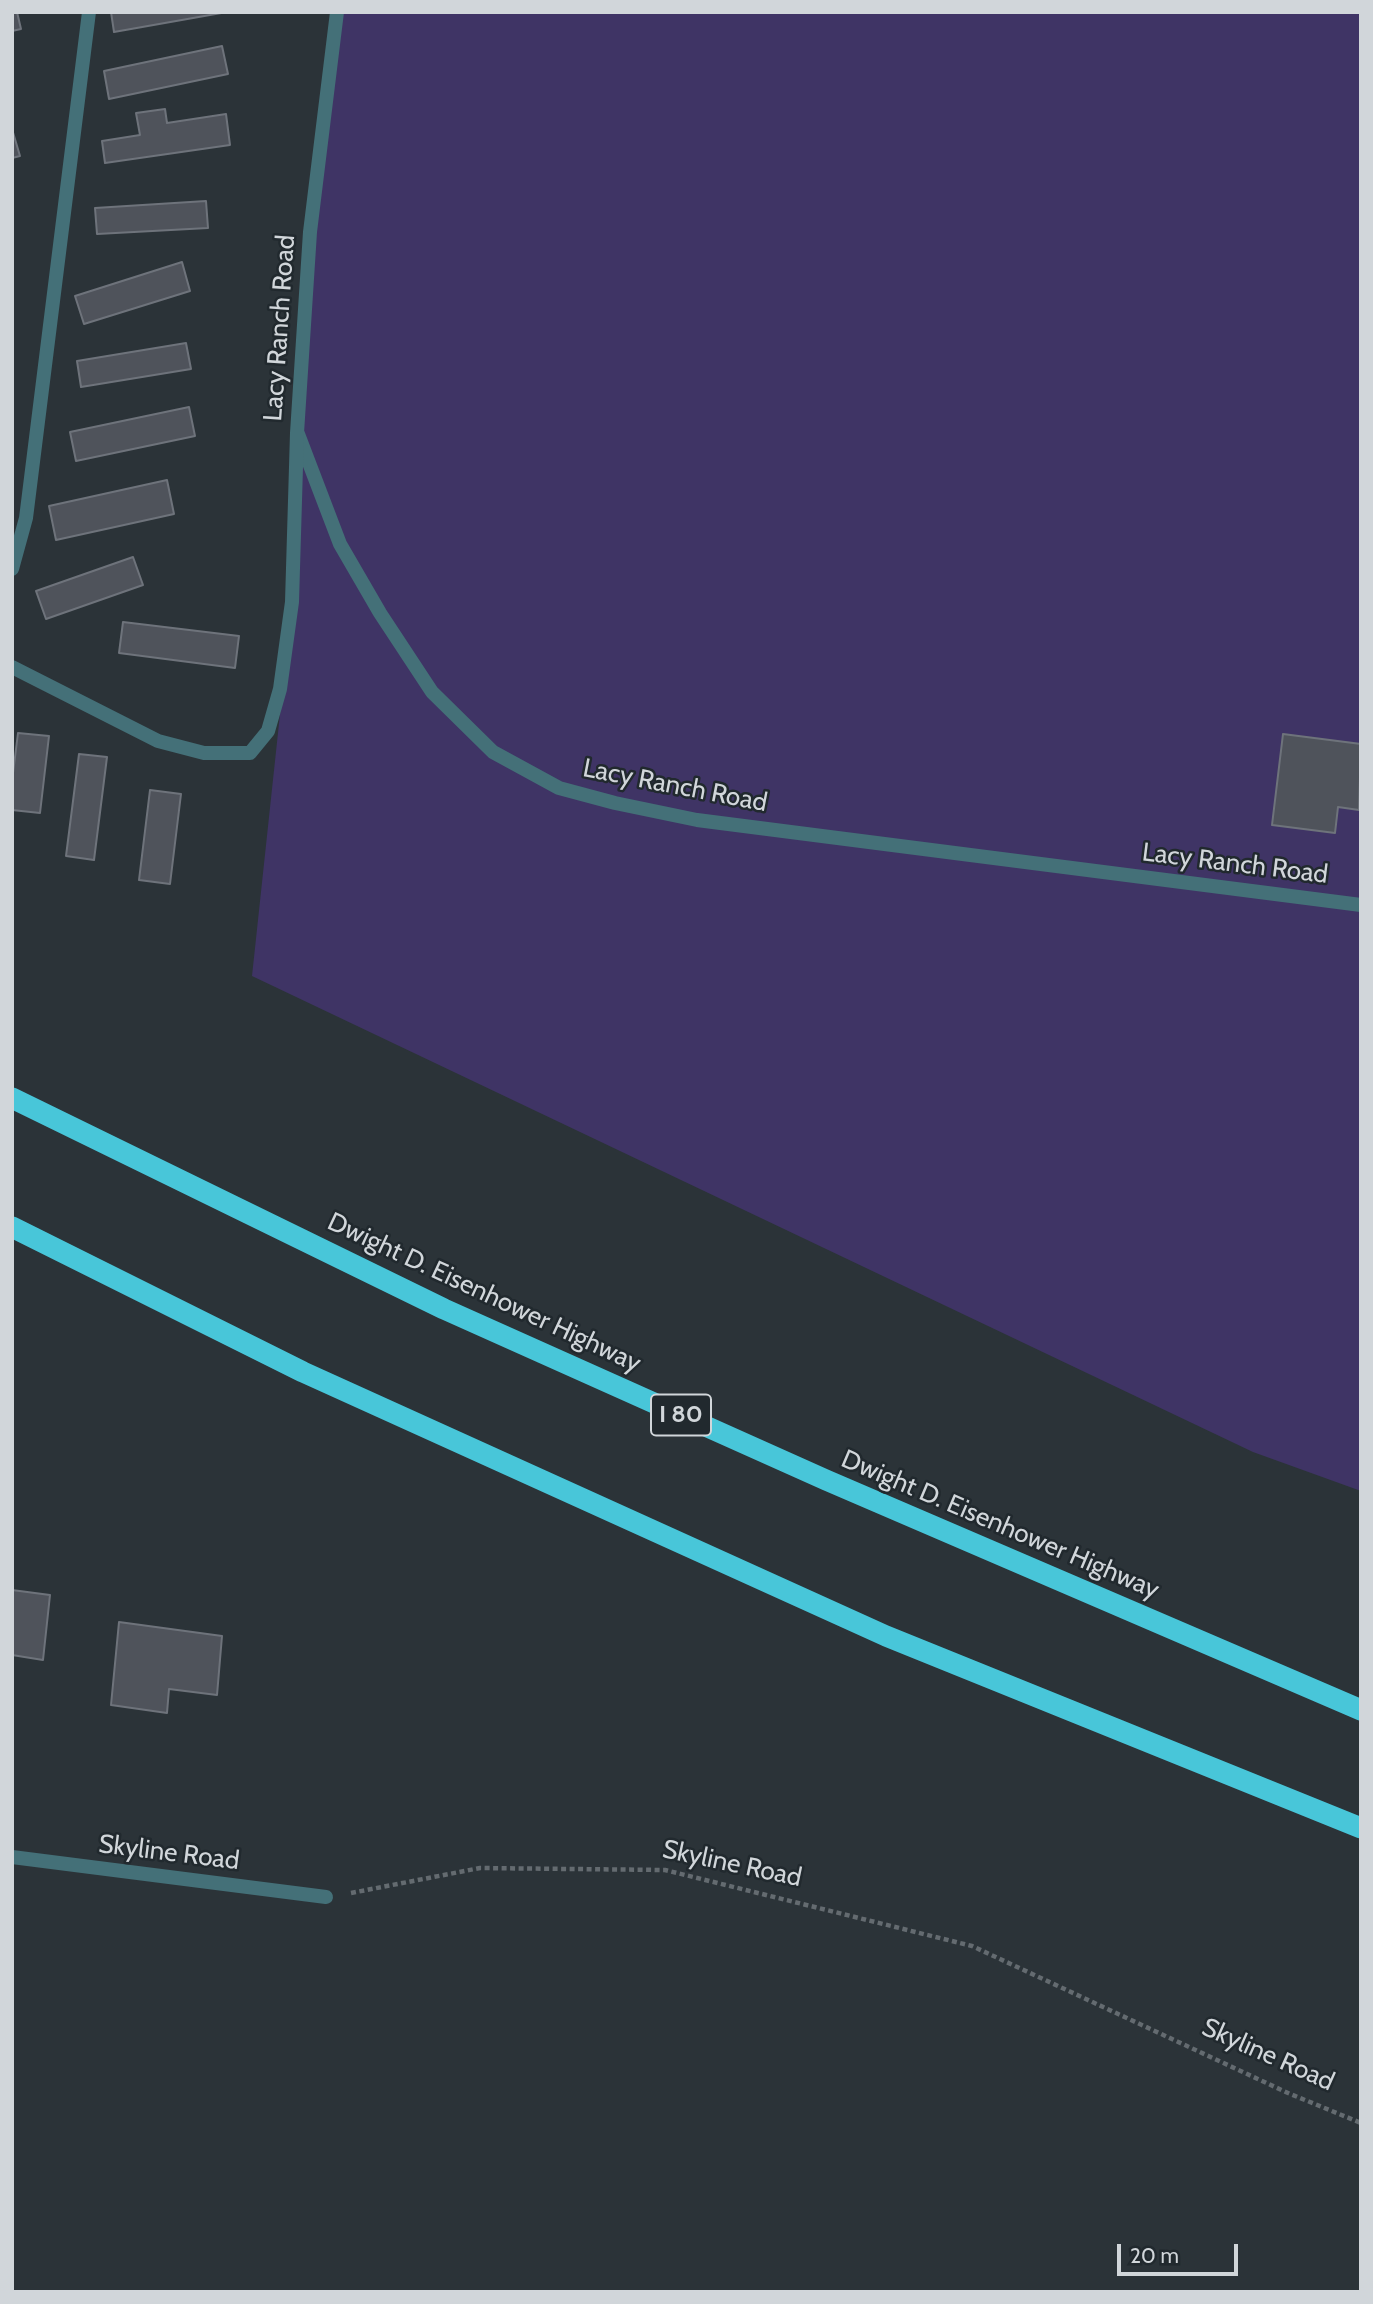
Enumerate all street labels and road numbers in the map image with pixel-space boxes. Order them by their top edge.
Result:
street label: Lacy Ranch Road [258,234,302,422]
street label: Lacy Ranch Road [580,753,770,819]
street label: Lacy Ranch Road [1140,837,1330,891]
street label: Dwight D. Eisenhower Highway [322,1207,646,1379]
road number: I 80 [651,1394,711,1436]
street label: Dwight D. Eisenhower Highway [836,1444,1164,1606]
street label: Skyline Road [97,1829,241,1877]
street label: Skyline Road [660,1834,804,1894]
street label: Skyline Road [1197,2012,1339,2098]

